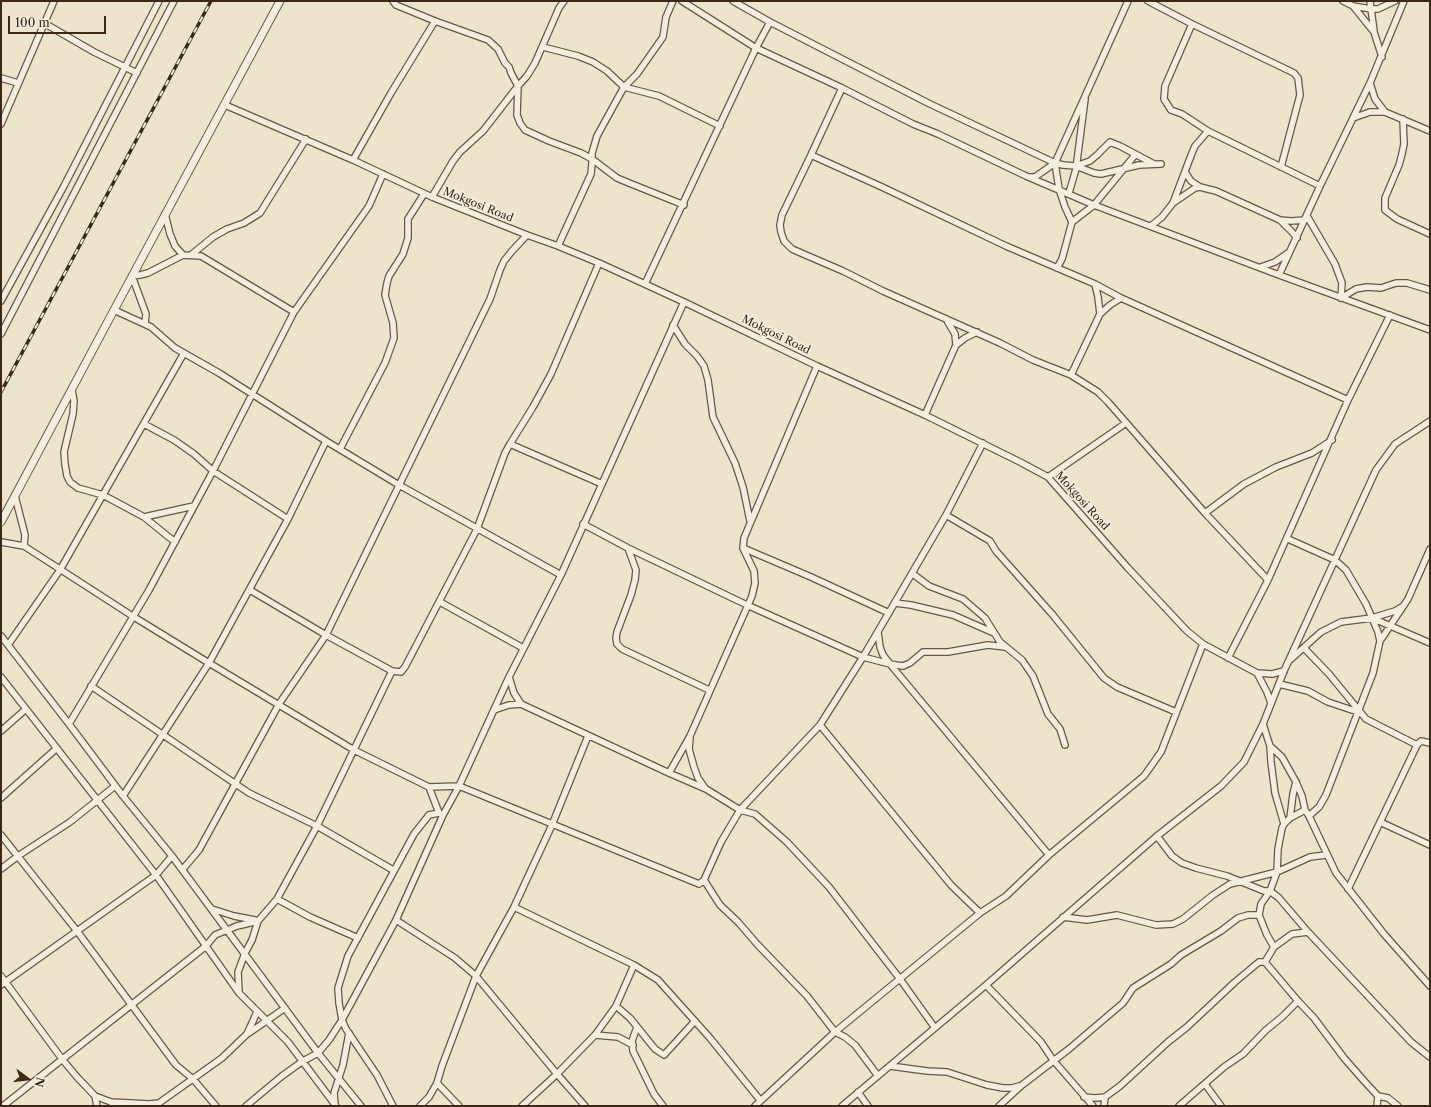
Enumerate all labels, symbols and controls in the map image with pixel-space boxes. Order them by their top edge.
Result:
scale bar [10,8,108,34]
text: 100 m [15,15,50,30]
street label: Mokgosi Road [441,185,515,225]
street label: Mokgosi Road [740,313,812,357]
street label: Mokgosi Road [1052,469,1112,533]
north arrow [8,1059,48,1099]
text: N [32,1076,48,1089]

